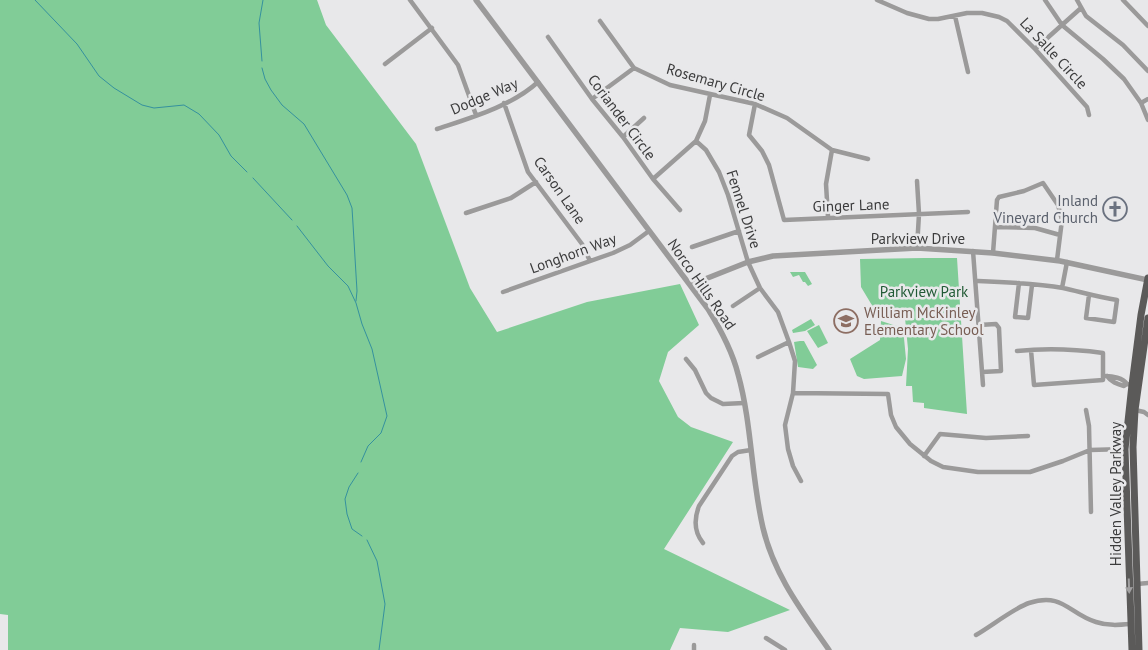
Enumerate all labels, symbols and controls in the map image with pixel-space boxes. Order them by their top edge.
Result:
street label: La Salle Circle [1016,13,1092,93]
street label: Rosemary Circle [664,59,768,105]
street label: Coriander Circle [584,71,660,163]
street label: Dodge Way [447,73,521,119]
street label: Carson Lane [530,153,590,227]
street label: Fennel Drive [722,167,766,251]
place label: Inland Vineyard Church [992,191,1098,227]
street label: Ginger Lane [812,194,890,216]
church icon: Inland Vineyard Church [1102,196,1128,222]
street label: Longhorn Way [527,229,619,277]
street label: Parkview Drive [871,229,965,248]
street label: Norco Hills Road [664,235,740,333]
park label: Parkview Park [880,282,969,301]
place label: William McKinley Elementary School [864,303,984,339]
school or university icon: William McKinley Elementary School [833,308,859,334]
street label: Hidden Valley Parkway [1106,422,1125,566]
one-way arrow [1126,578,1134,594]

